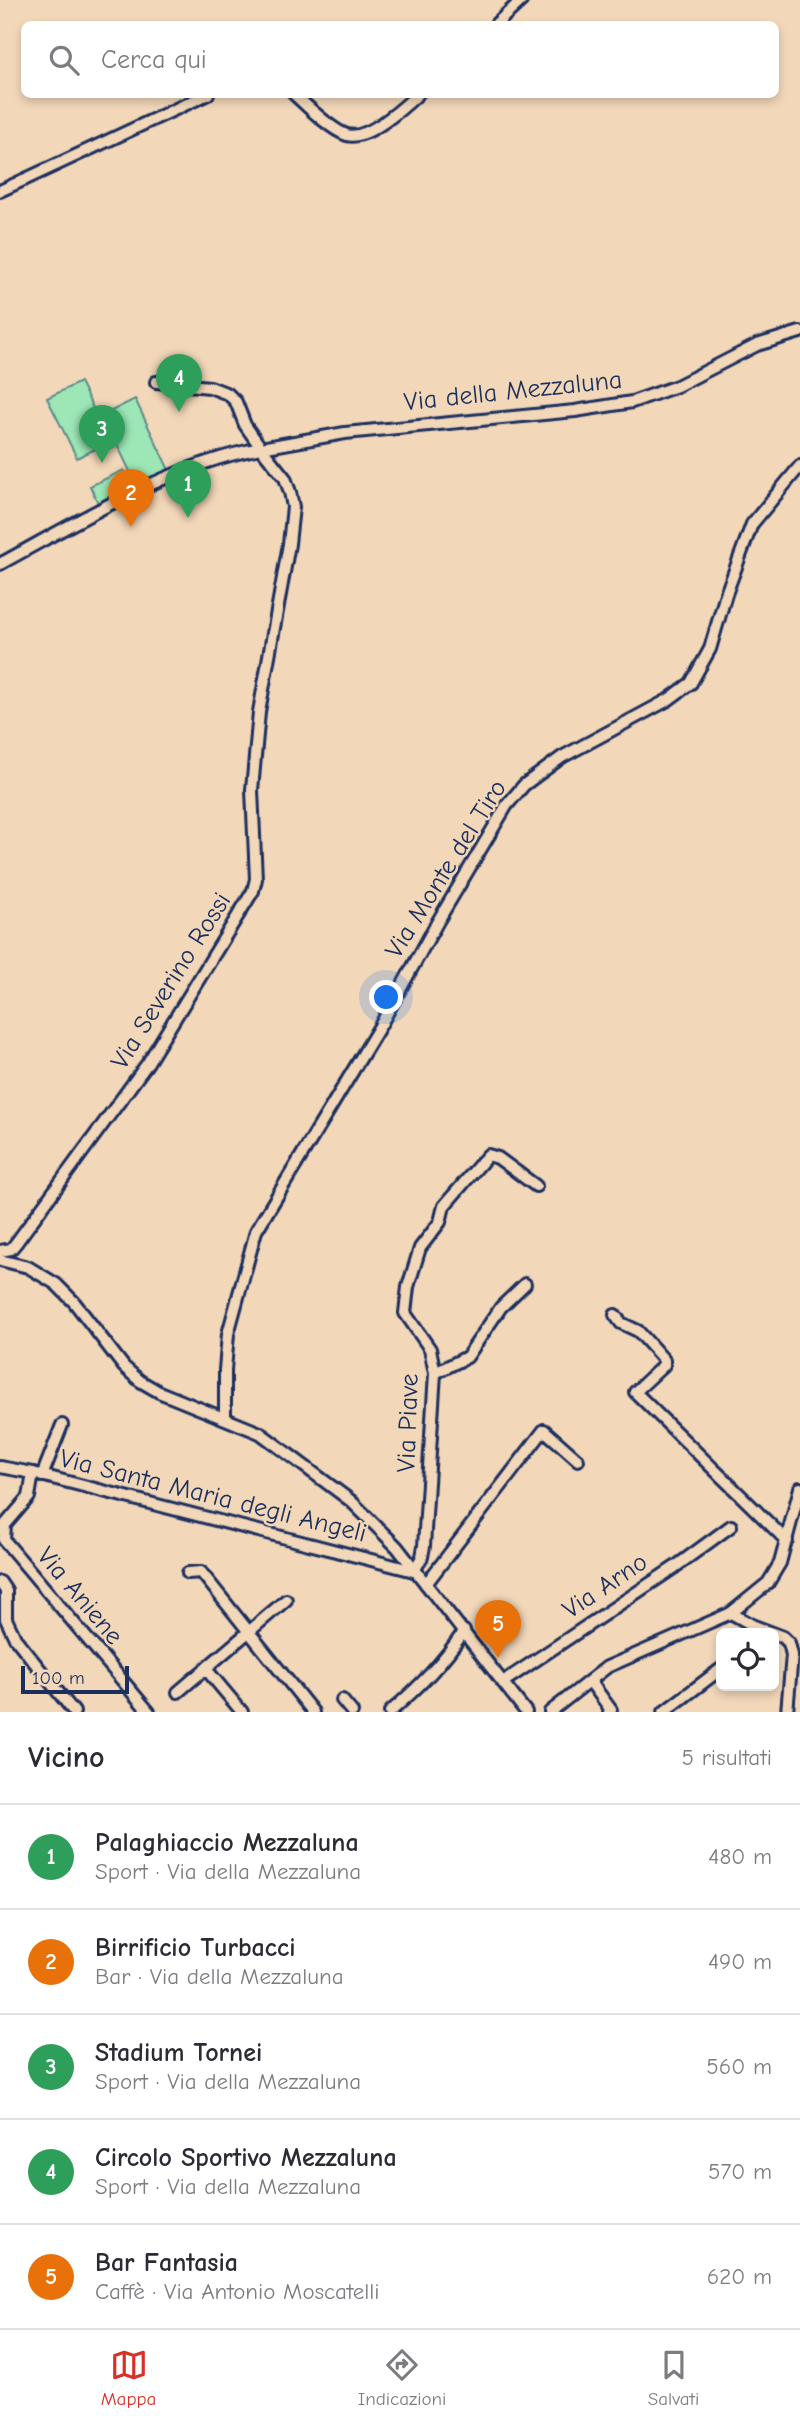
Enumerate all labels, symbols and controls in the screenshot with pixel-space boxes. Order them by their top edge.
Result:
search box [21,21,779,98]
icon: search [45,41,83,79]
text: Cerca qui [101,45,207,75]
pin: 4 [156,354,202,412]
street label: Via della Mezzaluna [402,365,624,417]
pin: 3 [79,405,125,463]
pin: 1 [165,460,211,518]
pin: 2 [108,469,154,527]
street label: Via Monte del Tiro [379,774,513,964]
street label: Via Severino Rossi [105,887,237,1075]
your location [369,980,403,1014]
street label: Via Piave [391,1373,425,1473]
street label: Via Santa Maria degli Angeli [56,1443,370,1549]
street label: Via Aniene [31,1541,129,1651]
street label: Via Arno [557,1547,653,1625]
pin: 5 [475,1600,521,1658]
map controls [716,1628,779,1691]
button: locate [716,1628,779,1691]
scale bar [21,1663,130,1695]
text: 100 m [32,1667,85,1689]
text: Vicino [28,1740,105,1775]
text: 5 risultati [682,1744,772,1771]
text: Palaghiaccio Mezzaluna [95,1828,359,1858]
text: 1 [46,1843,56,1870]
text: 480 m [708,1843,772,1870]
text: Sport · Via della Mezzaluna [95,1858,361,1885]
text: Birrificio Turbacci [95,1933,296,1963]
text: 2 [45,1948,57,1975]
text: 490 m [708,1948,772,1975]
text: Bar · Via della Mezzaluna [95,1963,344,1990]
text: Stadium Tornei [95,2038,262,2068]
text: 3 [45,2053,57,2080]
text: 560 m [706,2053,772,2080]
text: Sport · Via della Mezzaluna [95,2068,361,2095]
text: Circolo Sportivo Mezzaluna [95,2143,397,2173]
text: 4 [46,2158,56,2185]
text: 570 m [708,2158,772,2185]
text: Sport · Via della Mezzaluna [95,2173,361,2200]
text: Bar Fantasia [95,2248,238,2278]
text: 5 [45,2263,57,2290]
text: 620 m [707,2263,772,2290]
text: Caffè · Via Antonio Moscatelli [95,2278,380,2305]
tab: Mappa [101,2346,156,2410]
tab: Indicazioni [358,2346,446,2410]
tab: Salvati [648,2346,699,2410]

